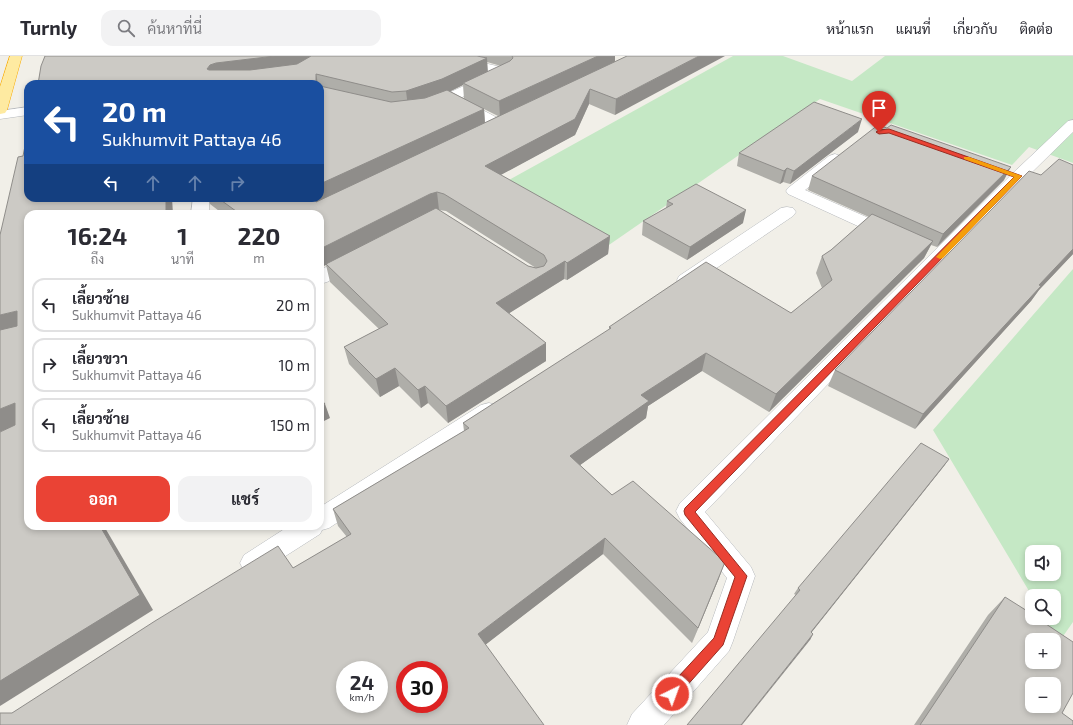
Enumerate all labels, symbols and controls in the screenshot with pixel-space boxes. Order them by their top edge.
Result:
search box [101,10,381,46]
text: Turnly [20,16,77,39]
icon: search [115,17,137,39]
text: ค้นหาที่นี่ [147,19,202,37]
text: หน้าแรก [826,20,874,37]
text: แผนที่ [896,20,931,37]
text: เกี่ยวกับ [953,20,997,37]
text: ติดต่อ [1019,20,1053,37]
pin [862,91,896,132]
text: 20 m [102,94,167,128]
icon: left [36,96,88,148]
icon: arrive [868,97,890,119]
text: Sukhumvit Pattaya 46 [102,128,282,150]
icon: left [100,172,122,194]
icon: ahead [142,172,164,194]
icon: ahead [184,172,206,194]
icon: right [226,172,248,194]
text: 16:24 [67,221,127,250]
text: 1 [177,221,188,250]
text: 220 [237,221,281,250]
text: m [253,250,265,266]
text: ถึง [91,251,104,267]
text: นาที [171,251,194,267]
text: เลี้ยวซ้าย [72,289,129,307]
icon: left [38,294,60,316]
text: 20 m [276,296,310,314]
text: Sukhumvit Pattaya 46 [72,307,202,323]
text: เลี้ยวขวา [72,349,128,367]
icon: right [38,354,60,376]
text: 10 m [278,356,310,374]
text: Sukhumvit Pattaya 46 [72,367,202,383]
text: เลี้ยวซ้าย [72,409,129,427]
icon: left [38,414,60,436]
text: 150 m [270,416,310,434]
text: Sukhumvit Pattaya 46 [72,427,202,443]
button: ออก [36,476,170,522]
button: แชร์ [178,476,312,522]
map controls [1025,545,1061,713]
button: sound [1025,545,1061,581]
button: search [1025,589,1061,625]
button: + [1025,633,1061,669]
speed limit sign: 30 [396,661,448,713]
text: 24 [350,670,374,694]
position arrow [651,673,693,715]
button: − [1025,677,1061,713]
text: km/h [350,691,374,703]

